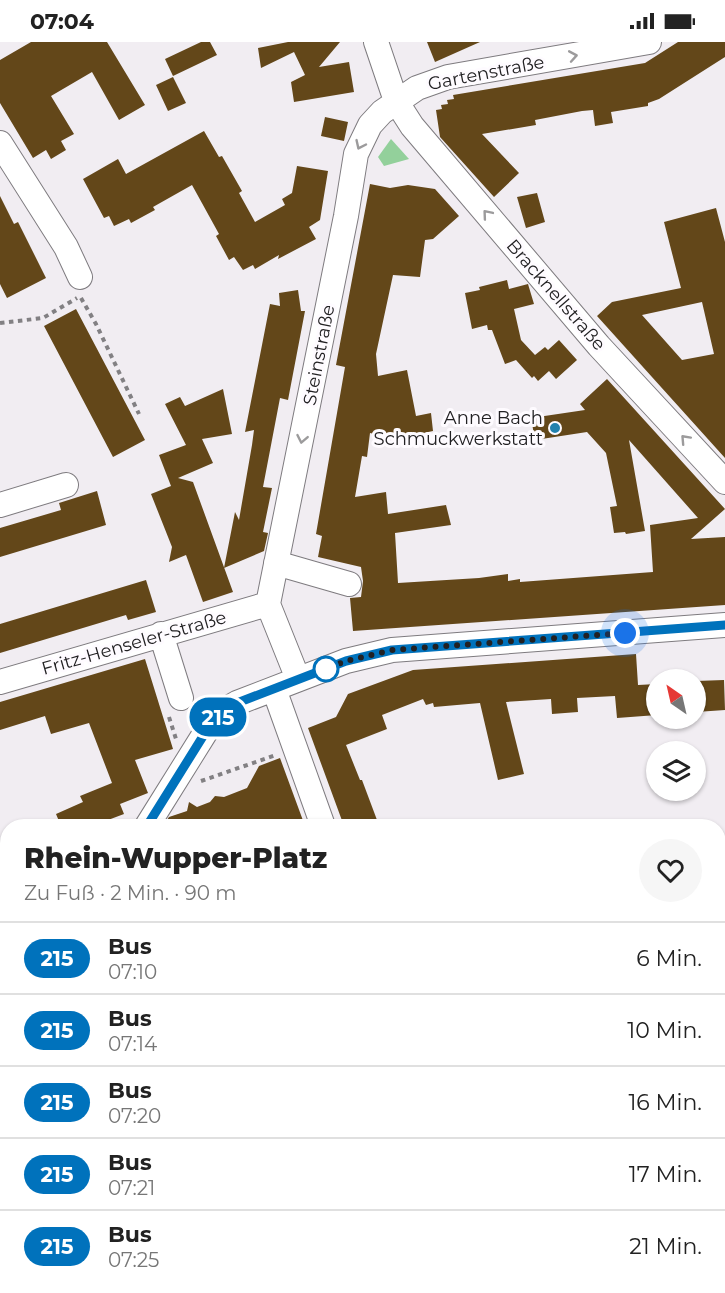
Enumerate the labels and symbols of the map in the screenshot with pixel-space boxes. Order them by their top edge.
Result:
one-way arrow [568,50,578,63]
street label: Gartenstraße [426,51,546,95]
one-way arrow [356,139,368,150]
one-way arrow [483,210,494,221]
street label: Bracknellstraße [502,235,610,355]
street label: Steinstraße [298,303,340,407]
place label: Anne Bach Schmuckwerkstatt [374,407,543,450]
marker: Anne Bach Schmuckwerkstatt [548,421,562,435]
one-way arrow [296,434,309,444]
one-way arrow [681,436,692,446]
street label: Fritz-Henseler-Straße [39,606,229,680]
your location [610,618,640,648]
unlabelled marker [313,656,339,682]
north arrow [646,669,706,729]
line badge: 215 [184,698,252,736]

